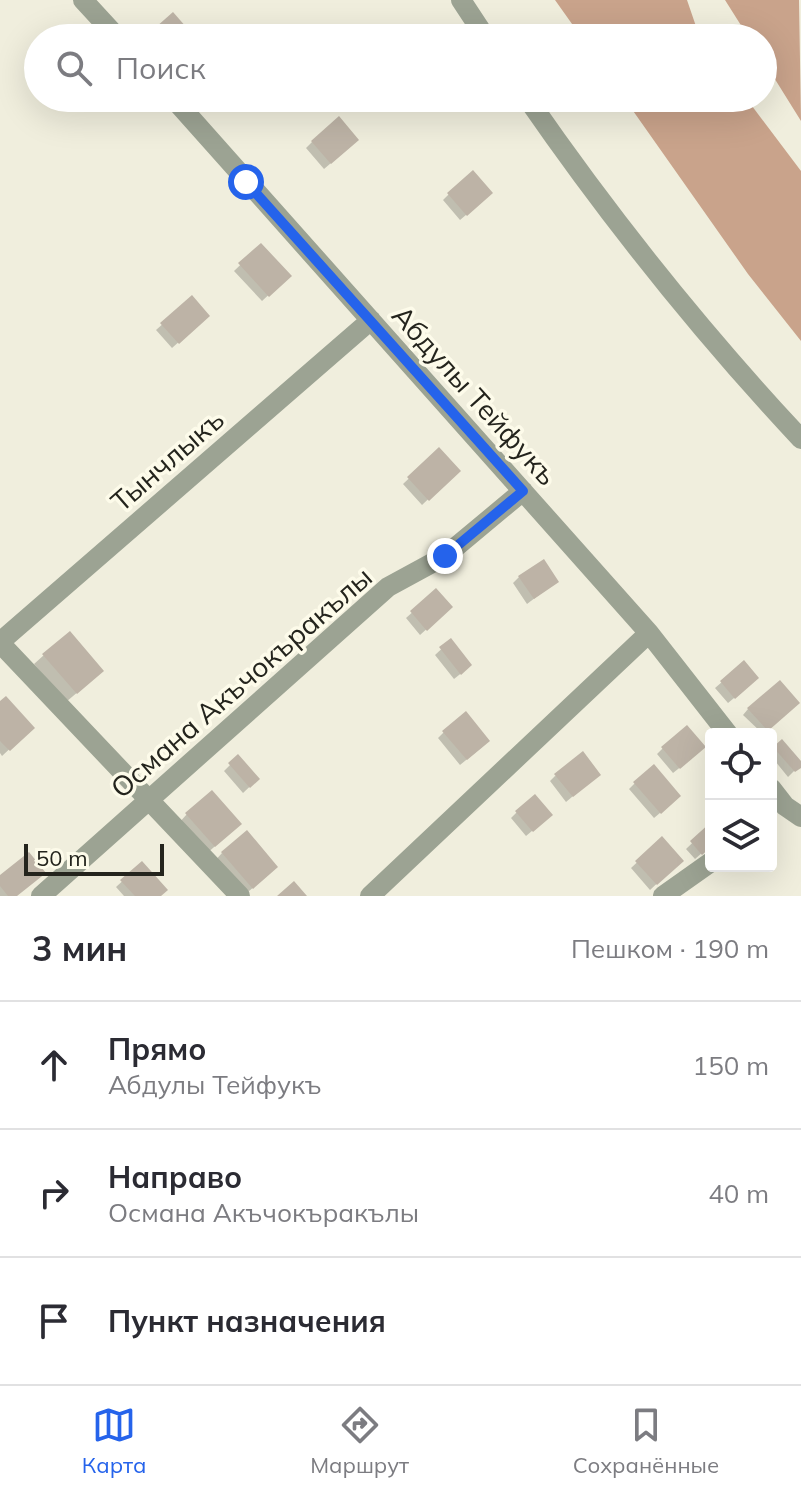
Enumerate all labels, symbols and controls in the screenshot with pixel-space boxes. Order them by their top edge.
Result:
search box [24,24,777,112]
icon: search [52,46,96,90]
text: Поиск [116,49,206,87]
route start [228,164,264,200]
street label: Абдулы Тейфукъ [385,298,565,492]
street label: Тынчлыкъ [103,401,231,519]
route end [427,538,463,574]
street label: Османа Акъчокъракълы [103,559,379,805]
map controls [705,728,777,872]
button: locate [705,728,777,800]
button: layers [705,800,777,872]
scale bar [24,840,164,876]
text: 50 m [36,844,87,872]
text: 3 мин [32,927,127,970]
text: Пешком · 190 m [571,932,769,965]
text: Прямо [108,1030,206,1068]
icon: ahead [32,1043,76,1087]
text: 150 m [693,1049,769,1082]
text: Абдулы Тейфукъ [108,1068,322,1101]
text: Направо [108,1158,242,1196]
icon: right [32,1171,76,1215]
text: 40 m [708,1177,769,1210]
text: Османа Акъчокъракълы [108,1196,419,1229]
icon: arrive [32,1299,76,1343]
text: Пункт назначения [108,1302,386,1340]
tab: Карта [82,1403,147,1479]
tab: Маршрут [310,1403,409,1479]
tab: Сохранённые [573,1403,719,1479]

